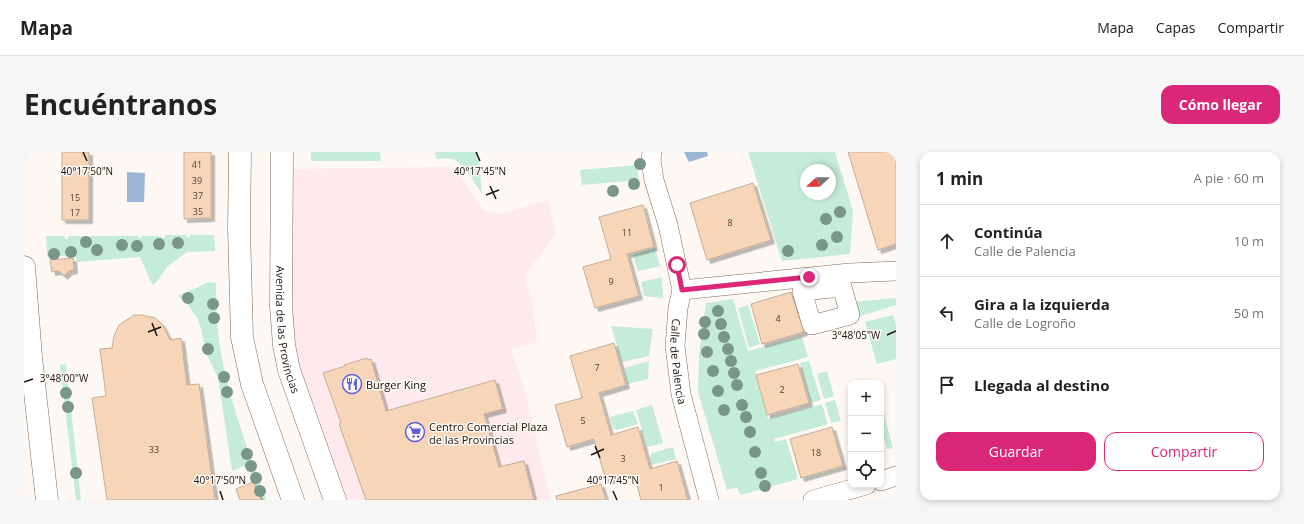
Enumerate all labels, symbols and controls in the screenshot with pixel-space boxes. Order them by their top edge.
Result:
text: Mapa [20,15,73,41]
text: Mapa [1097,18,1134,37]
text: Capas [1156,18,1195,37]
text: Compartir [1217,18,1284,37]
text: Encuéntranos [24,85,217,123]
button: Cómo llegar [1161,85,1280,124]
house number: 41 [192,158,202,171]
text: 40°17'50"N [61,164,113,178]
text: 40°17'45"N [454,164,506,178]
north arrow [800,164,836,200]
text: 1 min [936,167,983,190]
text: A pie · 60 m [1193,169,1264,187]
house number: 39 [192,174,202,187]
house number: 37 [193,189,203,202]
house number: 15 [70,191,80,204]
house number: 35 [193,205,203,218]
house number: 17 [70,206,80,219]
house number: 8 [727,216,733,229]
text: Continúa [974,222,1043,242]
house number: 11 [622,226,632,239]
icon: ahead [936,230,958,252]
text: 10 m [1234,232,1264,250]
text: Calle de Palencia [974,242,1076,260]
route start [668,256,686,274]
street label: Avenida de las Provincias [273,265,304,395]
route end [800,268,818,286]
house number: 9 [608,275,614,288]
text: Gira a la izquierda [974,294,1110,314]
icon: left [936,302,958,324]
text: 50 m [1234,304,1264,322]
house number: 4 [775,312,781,325]
text: Calle de Logroño [974,314,1076,332]
street label: Calle de Palencia [668,318,691,406]
text: 3°48'05"W [832,328,881,342]
house number: 7 [594,361,600,374]
text: 3°48'00"W [40,371,89,385]
restaurant icon: Burger King [341,373,363,395]
icon: arrive [936,374,958,396]
text: Llegada al destino [974,375,1109,395]
place label: Burger King [366,377,426,392]
map controls [848,380,884,488]
button: + [848,380,884,416]
house number: 2 [779,383,785,396]
house number: 5 [580,414,586,427]
button: − [848,416,884,452]
place label: Centro Comercial Plaza de las Provincias [429,419,548,447]
supermarket icon: Centro Comercial Plaza de las Provincias [404,421,426,443]
button: Guardar [936,432,1096,471]
button: Compartir [1104,432,1264,471]
house number: 33 [149,443,159,456]
house number: 18 [811,446,821,459]
house number: 3 [620,452,626,465]
button: locate [848,452,884,488]
text: 40°17'50"N [194,473,246,487]
text: 40°17'45"N [587,473,639,487]
house number: 1 [658,481,664,494]

